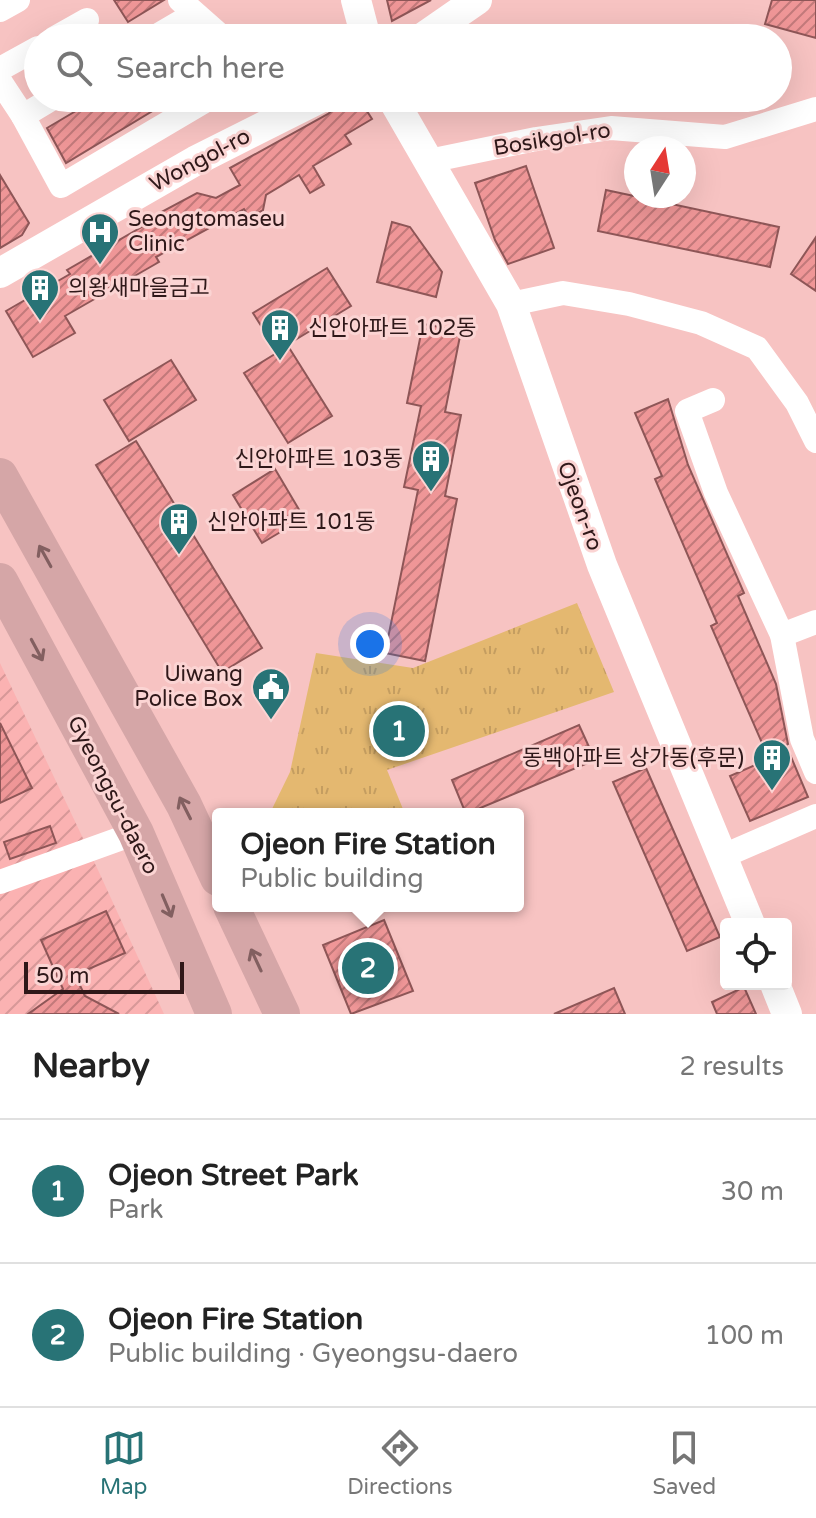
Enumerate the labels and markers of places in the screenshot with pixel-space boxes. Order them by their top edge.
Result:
place label: Seongtomaseu Clinic [128,206,285,257]
hospital icon: Seongtomaseu Clinic [79,211,121,266]
building icon: 의왕새마을금고 [19,267,61,322]
place label: 의왕새마을금고 [68,275,210,301]
building icon: 신안아파트 102동 [259,307,301,362]
place label: 신안아파트 102동 [308,315,477,341]
building icon: 신안아파트 103동 [410,438,452,493]
place label: 신안아파트 103동 [234,446,403,472]
building icon: 신안아파트 101동 [158,501,200,556]
place label: 신안아파트 101동 [207,509,376,535]
place label: Uiwang Police Box [134,661,243,712]
public building icon: Uiwang Police Box [250,666,292,721]
pin: 1 [373,701,425,761]
building icon: 동백아파트 상가동(후문) [751,737,793,792]
place label: 동백아파트 상가동(후문) [522,745,744,771]
pin: 2 [342,938,394,998]

